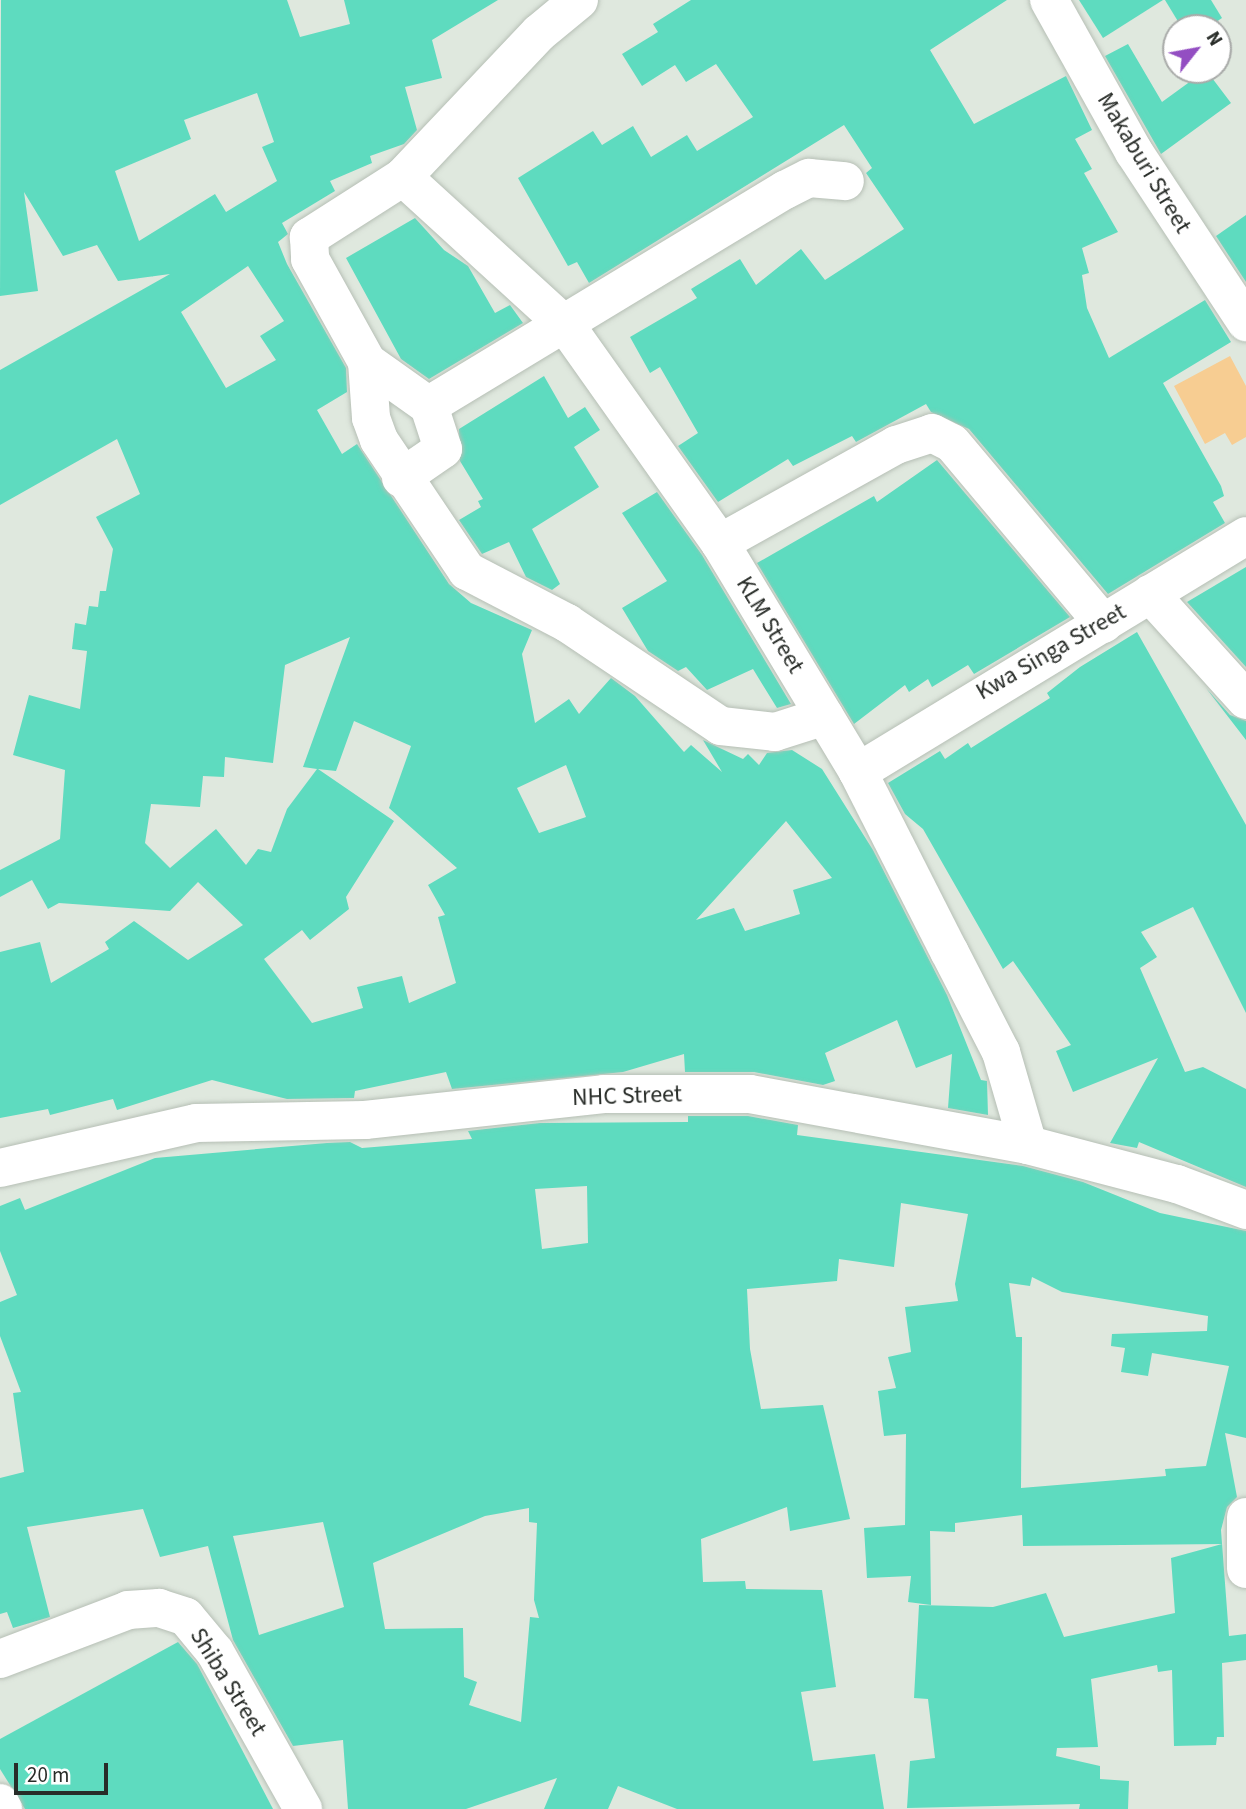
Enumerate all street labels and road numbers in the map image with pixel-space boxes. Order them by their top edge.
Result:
street label: Makaburi Street [1091,88,1197,238]
street label: KLM Street [730,571,810,679]
street label: Kwa Singa Street [971,598,1131,706]
street label: NHC Street [572,1080,682,1112]
street label: Shiba Street [184,1623,272,1741]

